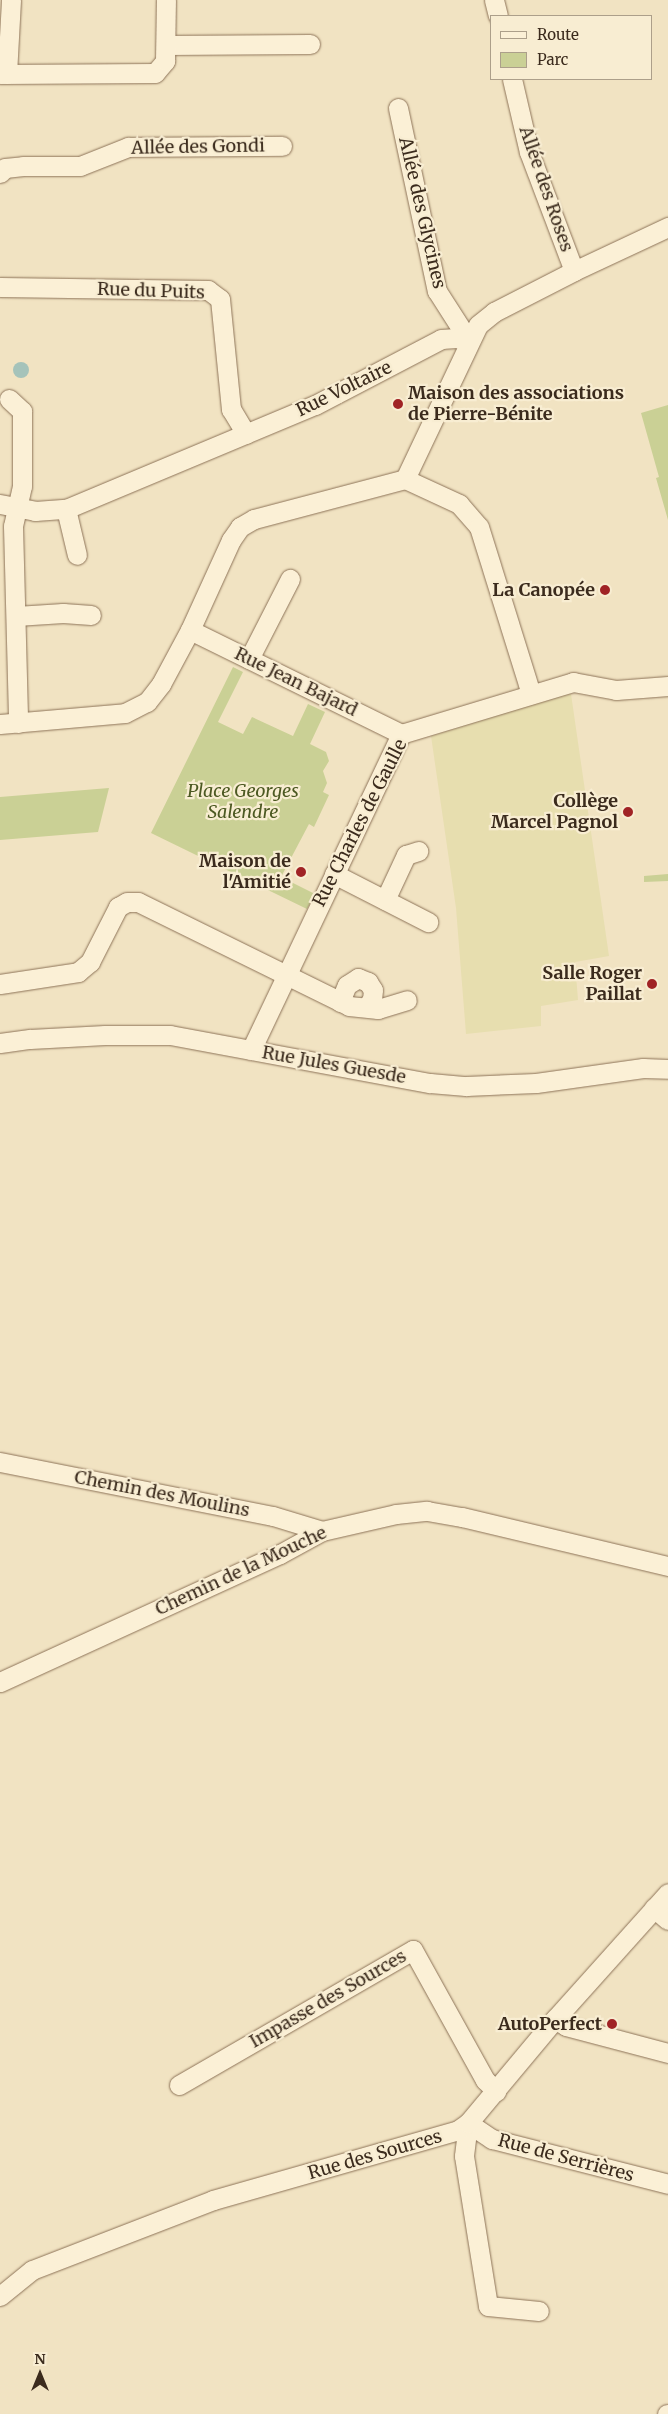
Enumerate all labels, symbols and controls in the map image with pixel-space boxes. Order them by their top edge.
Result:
legend [490,15,653,80]
text: Route [537,25,579,44]
text: Parc [537,50,568,69]
street label: Allée des Roses [514,123,578,255]
street label: Allée des Gondi [131,135,265,159]
street label: Allée des Glycines [394,135,450,291]
street label: Rue du Puits [97,278,205,304]
street label: Rue Voltaire [293,357,395,421]
place label: Maison des associations de Pierre-Bénite [408,383,624,426]
marker: Maison des associations de Pierre-Bénite [392,398,404,410]
place label: La Canopée [492,579,595,601]
marker: La Canopée [599,584,611,596]
street label: Rue Jean Bajard [231,643,361,721]
street label: Rue Charles de Gaulle [308,736,412,910]
park label: Place Georges Salendre [187,781,299,824]
place label: Collège Marcel Pagnol [491,791,618,834]
marker: Collège Marcel Pagnol [622,806,634,818]
place label: Maison de l'Amitié [199,851,291,894]
marker: Maison de l'Amitié [295,866,307,878]
place label: Salle Roger Paillat [542,963,642,1006]
marker: Salle Roger Paillat [646,978,658,990]
street label: Rue Jules Guesde [260,1042,408,1088]
street label: Chemin des Moulins [73,1466,251,1522]
street label: Chemin de la Mouche [152,1522,330,1620]
street label: Impasse des Sources [246,1945,410,2053]
place label: AutoPerfect [498,2013,602,2035]
marker: AutoPerfect [606,2018,618,2030]
street label: Rue des Sources [306,2126,444,2184]
street label: Rue de Serrières [496,2129,636,2187]
north arrow [15,2349,65,2399]
text: N [34,2350,46,2368]

